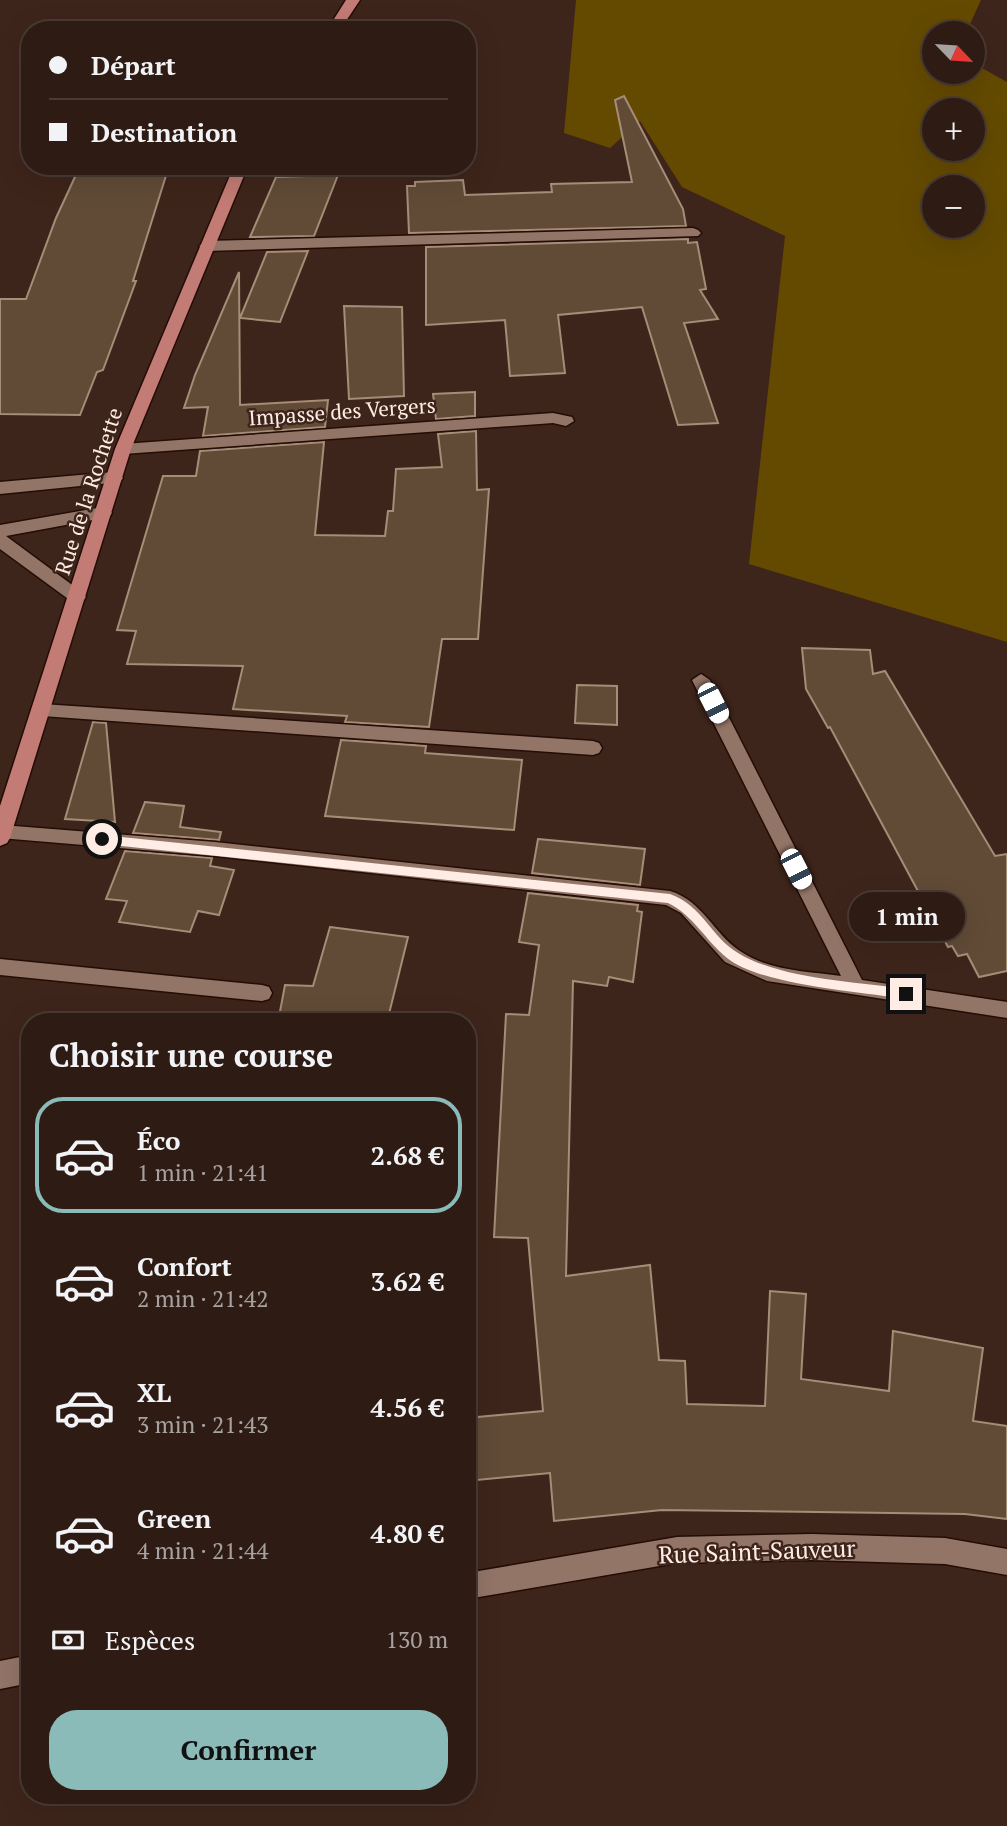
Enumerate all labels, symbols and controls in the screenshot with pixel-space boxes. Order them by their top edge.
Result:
north arrow [922,21,985,84]
map controls [922,21,985,238]
text: Départ [91,48,176,82]
button: + [922,98,985,161]
text: Destination [91,115,237,149]
button: − [922,175,985,238]
street label: Impasse des Vergers [247,390,437,432]
street label: Rue de la Rochette [48,404,128,578]
car [695,680,732,726]
route start [86,823,118,855]
car [778,846,815,892]
callout: 1 min [848,892,964,942]
text: 1 min [876,901,938,932]
route end [890,978,922,1010]
text: Choisir une course [49,1034,333,1076]
text: Éco [137,1123,180,1157]
icon: car [53,1124,116,1187]
text: 2.68 € [371,1138,444,1172]
text: 1 min · 21:41 [137,1157,269,1188]
text: Confort [137,1249,232,1283]
icon: car [53,1250,116,1313]
text: 3.62 € [371,1264,444,1298]
text: 2 min · 21:42 [137,1283,269,1314]
text: XL [137,1375,171,1409]
icon: car [53,1376,116,1439]
text: 4.56 € [371,1390,444,1424]
text: 3 min · 21:43 [137,1409,269,1440]
text: Green [137,1501,211,1535]
icon: car [53,1502,116,1565]
text: 4.80 € [371,1516,444,1550]
street label: Rue Saint-Sauveur [658,1532,857,1570]
text: 4 min · 21:44 [137,1535,269,1566]
icon: cash [49,1621,87,1659]
text: Espèces [105,1623,195,1657]
text: 130 m [386,1624,448,1655]
button: Confirmer [49,1710,448,1790]

